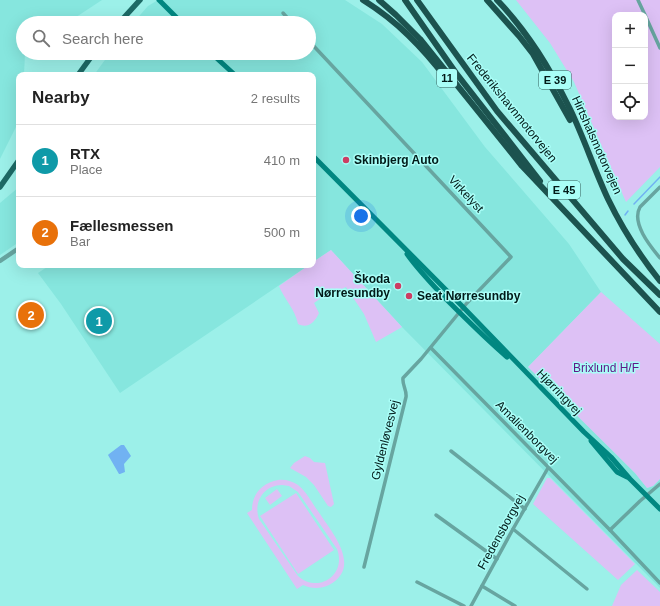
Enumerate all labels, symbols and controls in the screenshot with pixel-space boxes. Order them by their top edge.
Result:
map controls [612,12,648,120]
button: + [612,12,648,48]
search box [16,16,316,60]
icon: search [30,27,52,49]
text: Search here [62,30,144,47]
button: − [612,48,648,84]
street label: Frederikshavnmotorvejen [464,51,560,165]
road number: 11 [437,69,457,87]
road number: E 39 [539,71,571,89]
button: locate [612,84,648,120]
text: Nearby [32,88,90,107]
text: 2 results [251,91,300,106]
street label: Hirtshalsmotorvejen [569,94,625,196]
text: RTX [70,145,100,162]
text: 1 [41,153,49,168]
text: 410 m [264,153,300,168]
place label: Skinbjerg Auto [354,153,439,167]
marker: Skinbjerg Auto [341,155,351,165]
text: Place [70,162,103,177]
street label: Virkelyst [445,173,487,216]
road number: E 45 [548,181,580,199]
your location [351,206,371,226]
text: Fællesmessen [70,217,173,234]
text: 2 [41,225,49,240]
text: 500 m [264,225,300,240]
text: Bar [70,234,90,249]
place label: Škoda Nørresundby [315,271,390,300]
marker: Škoda Nørresundby [393,281,403,291]
place label: Seat Nørresundby [417,289,521,303]
marker: Seat Nørresundby [404,291,414,301]
pin: 2 [18,300,44,330]
pin: 1 [86,306,112,336]
park label: Brixlund H/F [573,361,639,375]
street label: Hjørringvej [534,366,584,418]
street label: Amalienborgvej [493,398,561,466]
street label: Gyldenløvesvej [368,399,402,481]
street label: Fredensborgvej [475,492,527,572]

